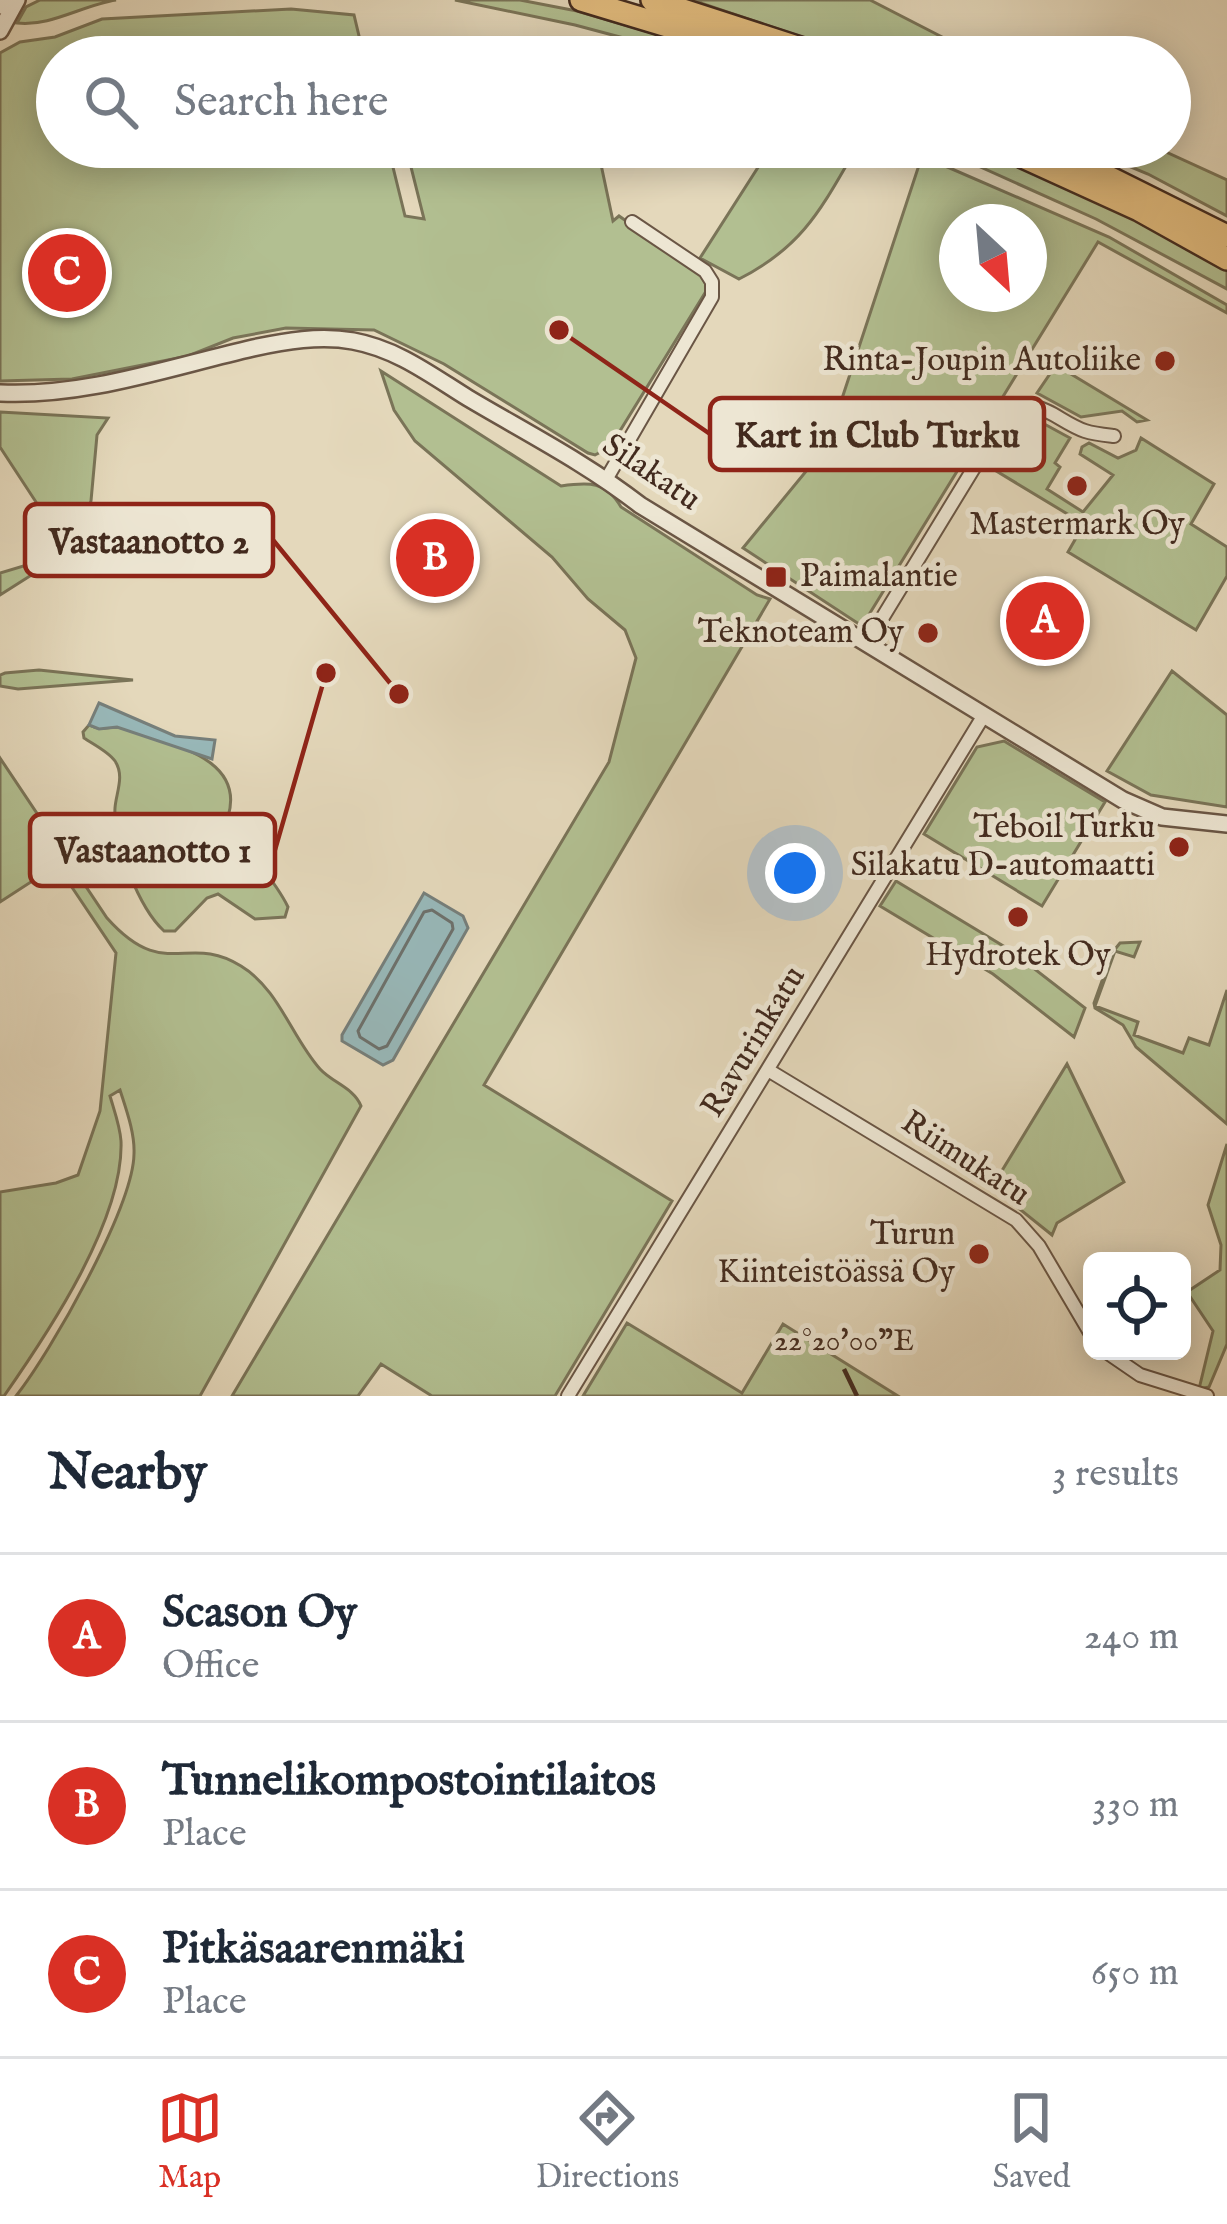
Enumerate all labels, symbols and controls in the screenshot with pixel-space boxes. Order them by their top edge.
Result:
search box [36,36,1191,168]
icon: search [78,69,144,135]
text: Search here [174,74,388,131]
north arrow [939,204,1047,312]
pin: C [28,228,106,318]
place label: Rinta-Joupin Autoliike [823,340,1141,382]
marker: Rinta-Joupin Autoliike [1152,348,1178,374]
callout: Kart in Club Turku [710,398,1044,470]
text: Kart in Club Turku [734,414,1020,460]
street label: Silakatu [594,425,708,521]
marker: Mastermark Oy [1064,473,1090,499]
callout: Vastaanotto 2 [25,504,273,576]
place label: Mastermark Oy [969,504,1186,546]
pin: B [396,513,474,603]
text: Vastaanotto 2 [48,520,249,566]
place label: Paimalantie [800,556,958,598]
marker: Paimalantie [763,564,789,590]
pin: A [1006,576,1084,666]
place label: Teknoteam Oy [698,612,905,654]
marker: Teknoteam Oy [915,620,941,646]
place label: Teboil Turku Silakatu D-automaatti [851,807,1155,887]
callout: Vastaanotto 1 [30,814,275,886]
text: Vastaanotto 1 [54,829,251,875]
marker: Teboil Turku Silakatu D-automaatti [1166,834,1192,860]
your location [765,843,825,903]
marker: Hydrotek Oy [1005,904,1031,930]
place label: Hydrotek Oy [925,935,1112,977]
street label: Ravurinkatu [692,959,816,1125]
street label: Riimukatu [893,1102,1037,1216]
place label: Turun Kiinteistöässä Oy [718,1214,956,1294]
marker: Turun Kiinteistöässä Oy [966,1241,992,1267]
map controls [1083,1252,1191,1360]
button: locate [1083,1252,1191,1360]
text: 22°20'00"E [774,1323,914,1361]
text: Nearby [48,1442,207,1507]
text: 3 results [1052,1450,1179,1499]
text: Scason Oy [162,1585,357,1642]
text: A [74,1613,100,1662]
text: 240 m [1084,1613,1179,1662]
text: Office [162,1642,259,1691]
text: Tunnelikompostointilaitos [162,1753,656,1810]
text: B [74,1781,100,1830]
text: 330 m [1092,1781,1179,1830]
text: Place [162,1810,247,1859]
text: Pitkäsaarenmäki [162,1921,465,1978]
text: C [73,1949,101,1998]
text: 650 m [1091,1949,1179,1998]
text: Place [162,1978,247,2027]
tab: Map [157,2085,223,2199]
tab: Directions [536,2085,679,2199]
tab: Saved [992,2085,1070,2199]

